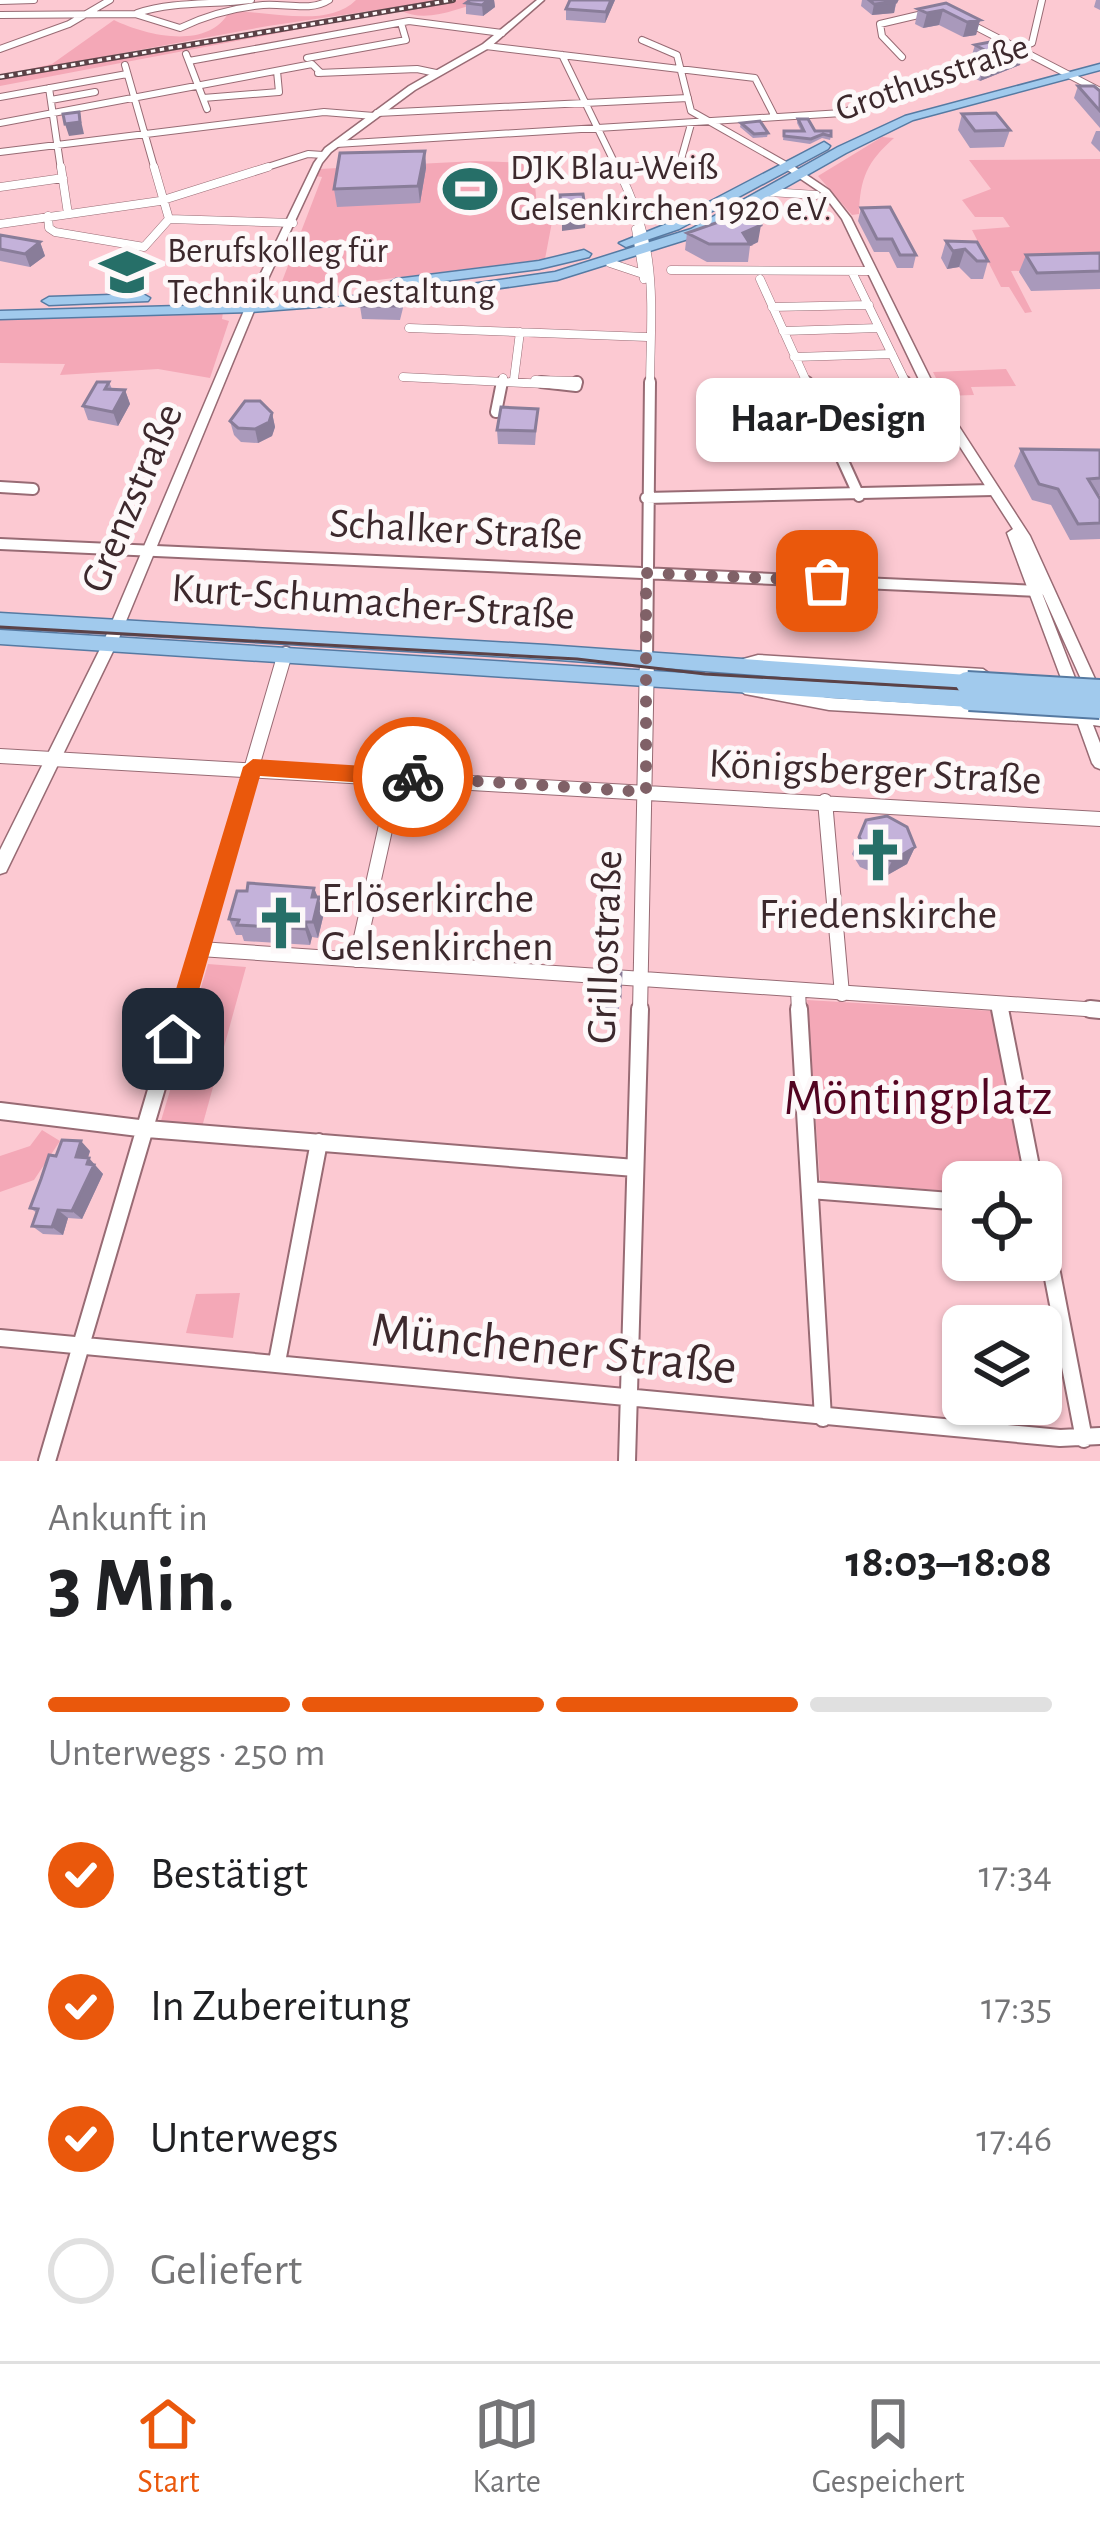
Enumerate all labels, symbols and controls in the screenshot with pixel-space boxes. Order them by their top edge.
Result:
street label: Grothusstraße [831,28,1033,128]
place label: DJK Blau-Weiß Gelsenkirchen 1920 e.V. [510,150,832,227]
sports icon: DJK Blau-Weiß Gelsenkirchen 1920 e.V. [441,160,499,218]
place label: Berufskolleg für Technik und Gestaltung [167,233,496,310]
school or university icon: Berufskolleg für Technik und Gestaltung [98,243,156,301]
callout: Haar-Design [695,377,959,461]
street label: Grenzstraße [74,398,190,598]
text: Haar-Design [730,400,926,439]
street label: Schalker Straße [328,502,584,558]
pin [776,530,878,632]
icon: bag [794,548,860,614]
street label: Kurt-Schumacher-Straße [170,567,576,637]
courier [353,717,473,837]
street label: Königsberger Straße [707,742,1043,802]
icon: bike [380,744,446,810]
church icon: Friedenskirche [849,826,907,884]
street label: Grillostraße [581,850,629,1044]
place label: Erlöserkirche Gelsenkirchen [321,878,554,968]
church icon: Erlöserkirche Gelsenkirchen [252,894,310,952]
place label: Friedenskirche [759,894,997,936]
pin [122,988,224,1090]
icon: home [140,1006,206,1072]
park label: Möntingplatz [783,1073,1053,1124]
map controls [942,1161,1062,1425]
button: locate [942,1161,1062,1281]
street label: Münchener Straße [369,1304,739,1394]
button: layers [942,1305,1062,1425]
text: Ankunft in [48,1499,208,1538]
text: 18:03–18:08 [845,1540,1052,1585]
text: 3 Min. [48,1548,235,1626]
text: Unterwegs · 250 m [48,1734,326,1773]
icon: check [48,1842,114,1908]
text: Bestätigt [150,1852,308,1897]
text: 17:34 [979,1856,1052,1895]
icon: check [48,1974,114,2040]
text: In Zubereitung [150,1984,410,2029]
text: 17:35 [981,1988,1052,2027]
icon: check [48,2106,114,2172]
text: Unterwegs [150,2116,339,2161]
text: 17:46 [976,2120,1052,2159]
text: Geliefert [150,2248,302,2293]
tab: Start [135,2391,201,2503]
tab: Karte [472,2391,541,2503]
tab: Gespeichert [812,2391,965,2503]

